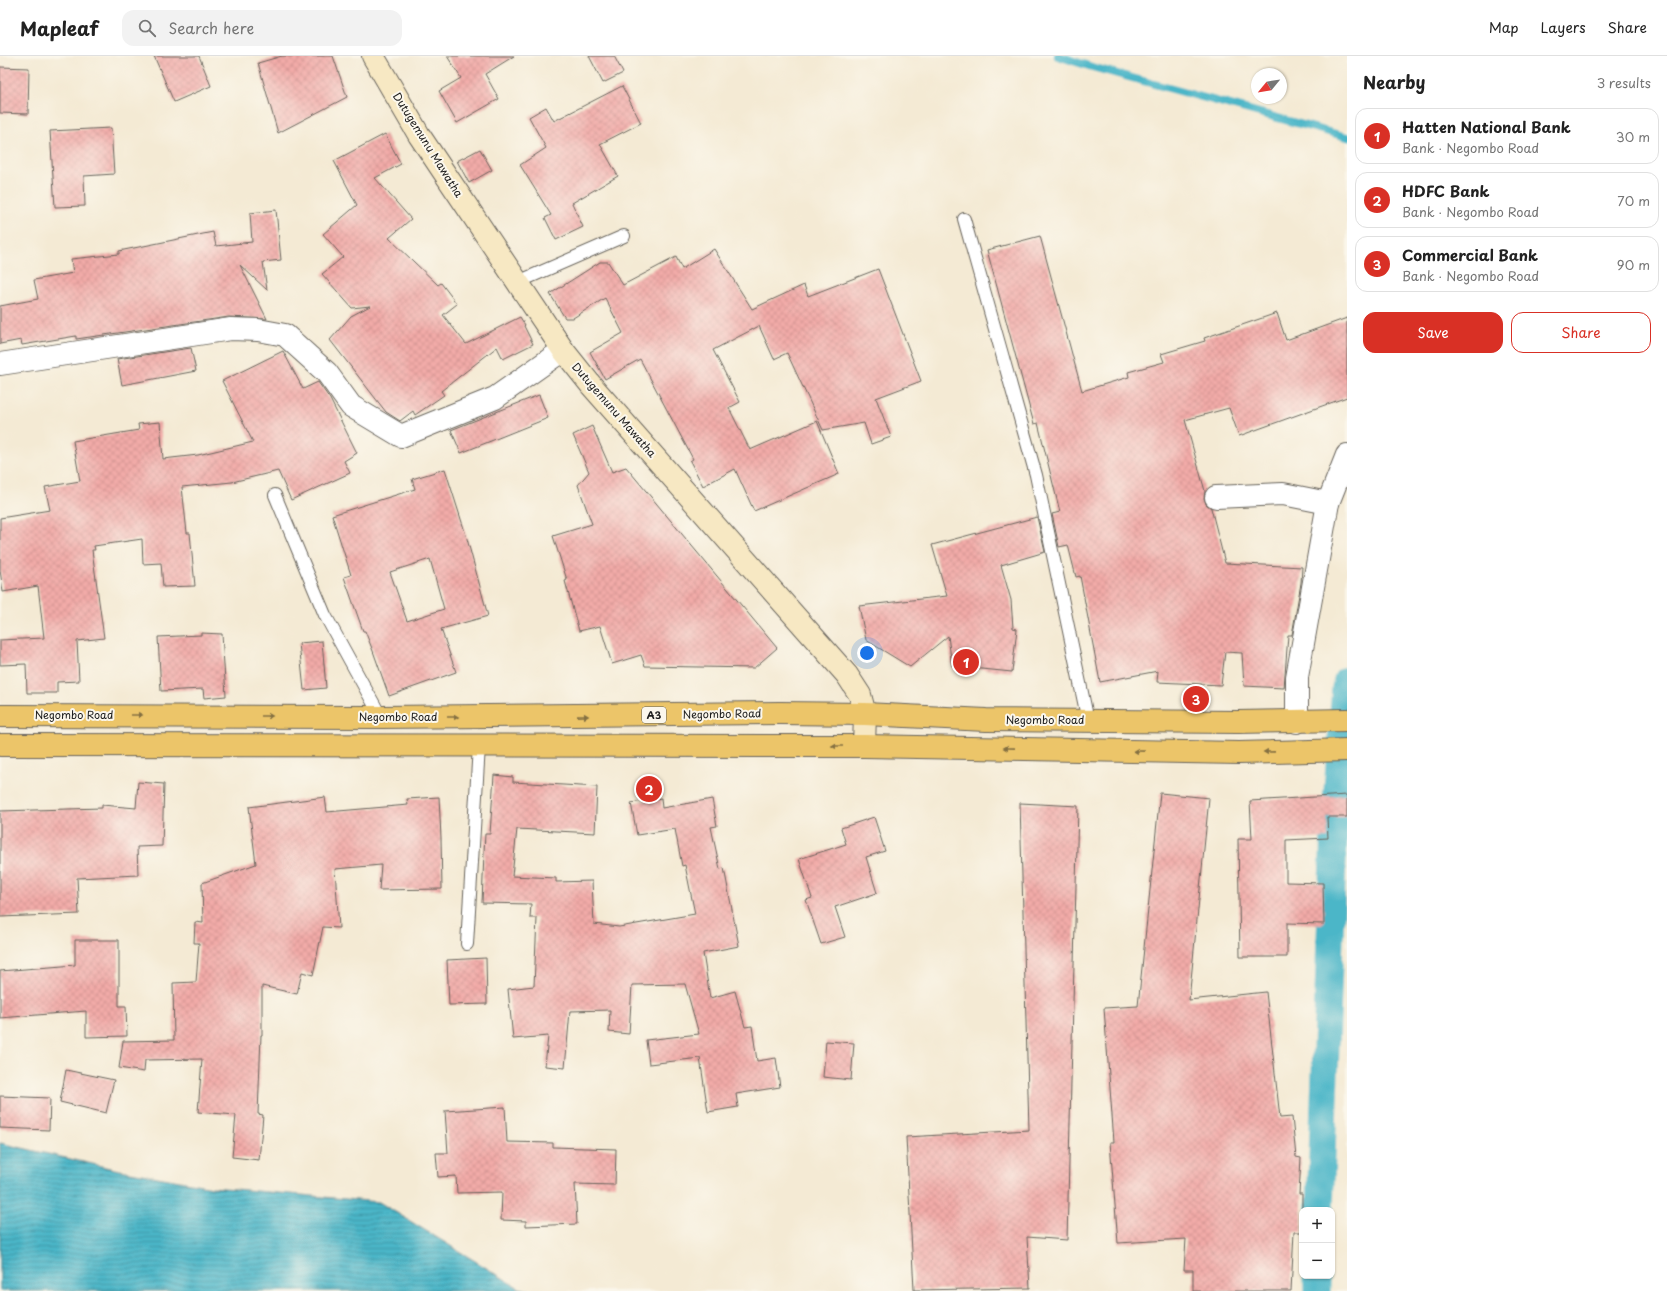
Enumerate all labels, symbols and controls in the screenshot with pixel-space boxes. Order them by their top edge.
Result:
search box [122,10,402,46]
text: Mapleaf [20,14,98,42]
text: Search here [168,16,254,39]
icon: search [136,17,158,39]
text: Map [1489,17,1519,38]
text: Layers [1541,17,1586,38]
text: Share [1608,17,1647,38]
north arrow [1251,68,1287,104]
text: Nearby [1363,69,1425,95]
text: 3 results [1597,73,1651,92]
street label: Dutugemunu Mawatha [389,89,468,201]
text: Hatten National Bank [1402,115,1571,138]
text: 1 [1374,127,1380,146]
text: 30 m [1616,127,1650,146]
text: Bank · Negombo Road [1402,138,1539,157]
text: HDFC Bank [1402,179,1490,202]
text: 2 [1372,191,1382,210]
text: 70 m [1617,191,1650,210]
text: Bank · Negombo Road [1402,202,1539,221]
text: Commercial Bank [1402,243,1538,266]
text: 3 [1373,255,1381,274]
text: 90 m [1617,255,1650,274]
text: Bank · Negombo Road [1402,266,1539,285]
button: Save [1363,312,1503,353]
button: Share [1511,312,1651,353]
street label: Dutugemunu Mawatha [568,358,661,461]
your location [857,643,877,663]
pin: 1 [953,647,979,677]
pin: 3 [1183,684,1209,714]
street label: Negombo Road [683,704,761,723]
street label: Negombo Road [35,706,113,723]
road number: A3 [642,707,666,723]
street label: Negombo Road [359,708,437,725]
street label: Negombo Road [1006,711,1084,728]
one-way arrow [131,712,144,718]
one-way arrow [261,713,274,719]
one-way arrow [577,713,590,719]
one-way arrow [447,714,460,720]
one-way arrow [830,743,843,749]
one-way arrow [1003,745,1015,752]
one-way arrow [1132,748,1145,754]
one-way arrow [1262,749,1275,755]
pin: 2 [636,774,662,804]
map controls [1299,1207,1335,1279]
button: + [1299,1207,1335,1243]
button: − [1299,1243,1335,1279]

